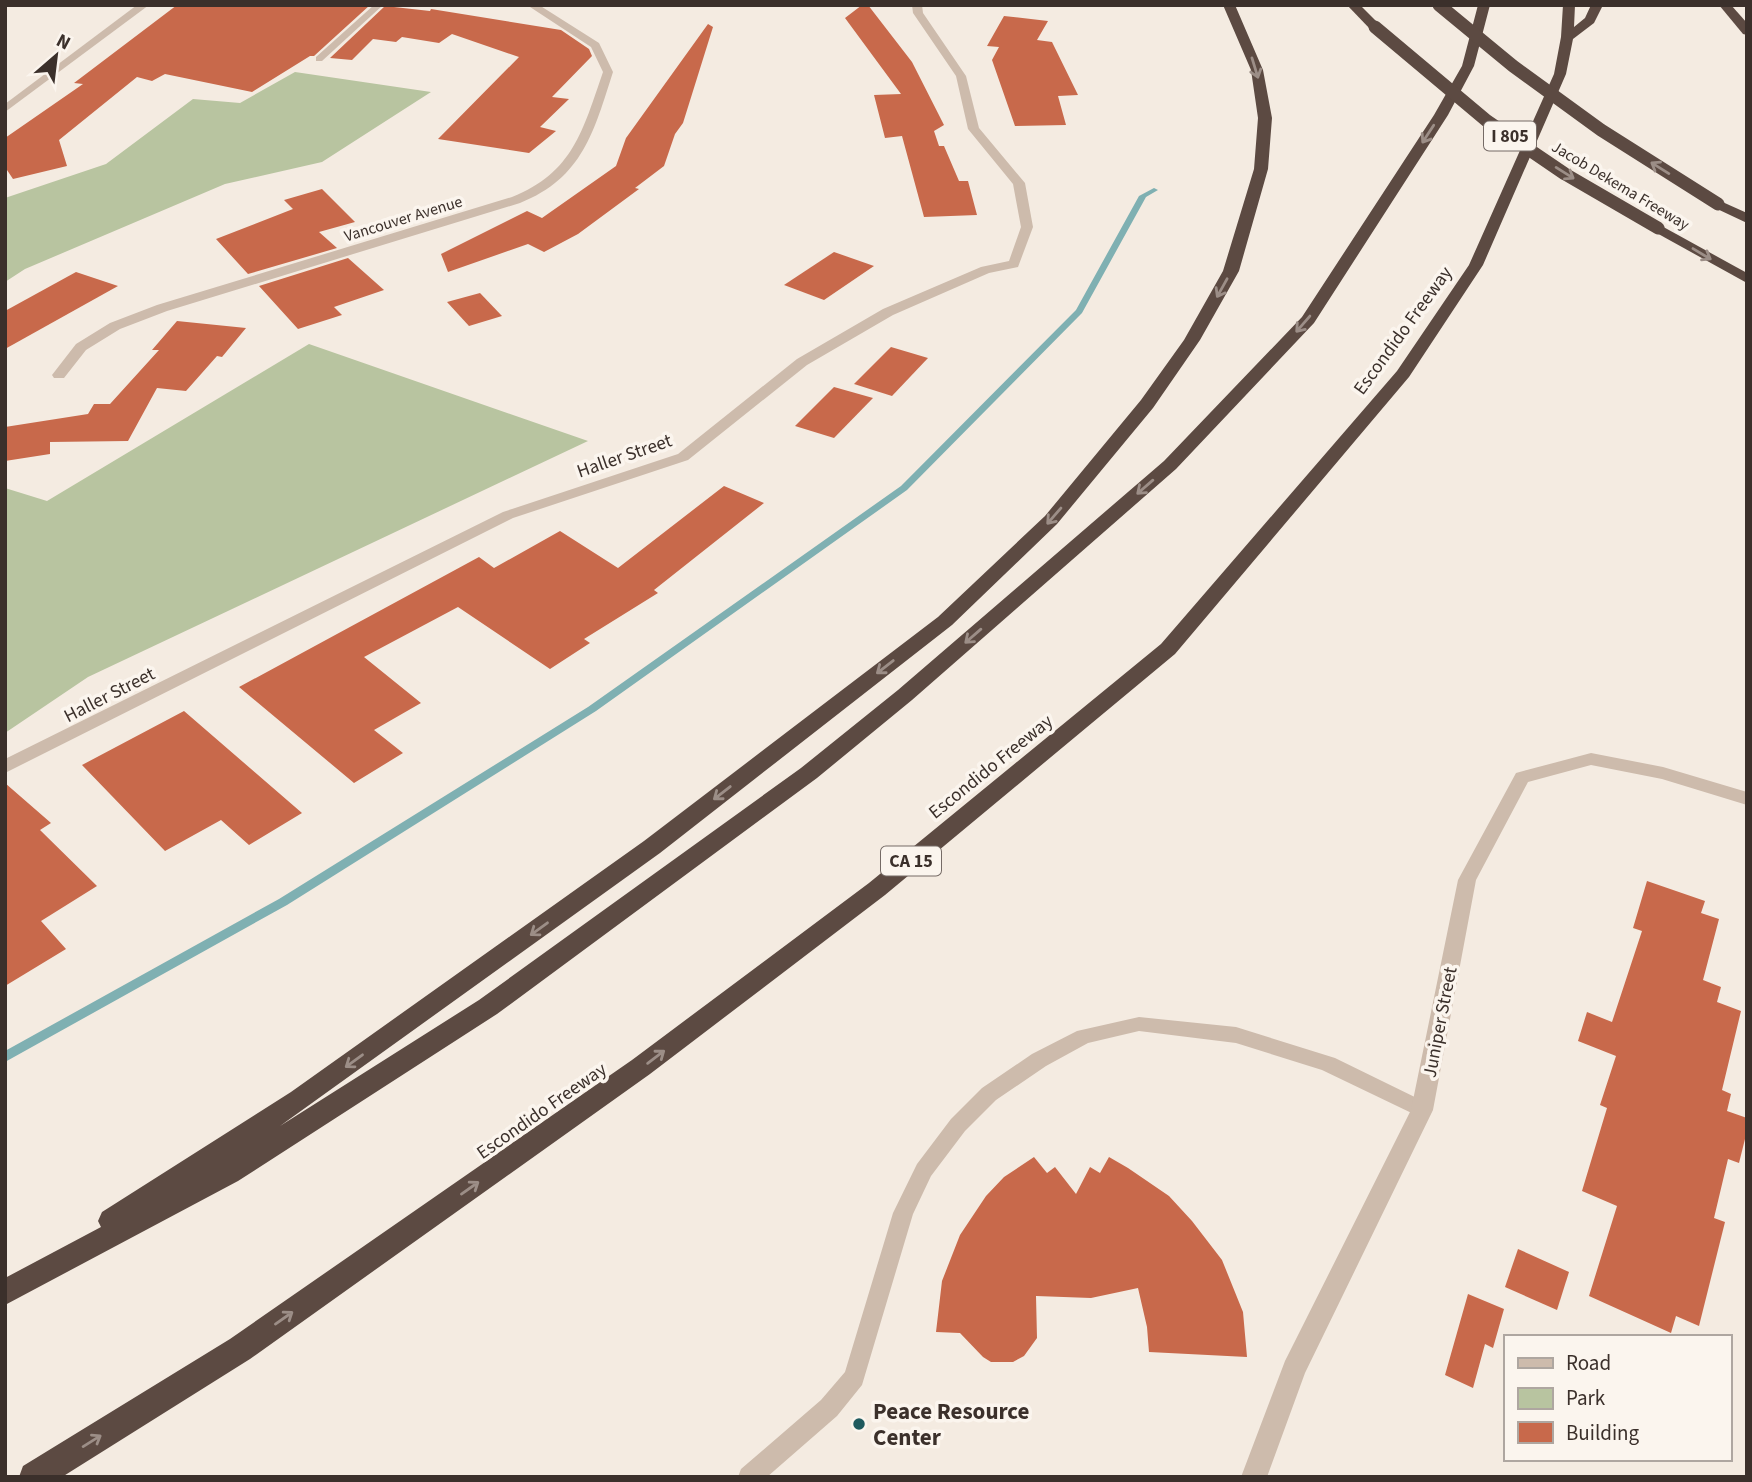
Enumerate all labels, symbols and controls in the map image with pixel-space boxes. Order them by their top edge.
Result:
north arrow [21,21,91,91]
text: N [51,27,75,57]
one-way arrow [1250,57,1263,79]
road number: I 805 [1484,121,1536,150]
one-way arrow [1421,124,1436,143]
street label: Jacob Dekema Freeway [1547,136,1694,236]
one-way arrow [1651,160,1671,174]
one-way arrow [1555,166,1574,181]
street label: Vancouver Avenue [342,191,465,247]
one-way arrow [1692,248,1712,262]
street label: Escondido Freeway [1347,261,1459,401]
one-way arrow [1215,277,1229,297]
one-way arrow [1295,314,1311,332]
street label: Haller Street [573,427,676,485]
one-way arrow [1136,479,1154,495]
one-way arrow [1046,506,1062,524]
one-way arrow [964,628,982,644]
one-way arrow [876,660,895,675]
street label: Haller Street [59,661,160,730]
street label: Escondido Freeway [923,708,1059,826]
one-way arrow [713,786,731,801]
road number: CA 15 [881,846,941,876]
one-way arrow [530,921,549,936]
street label: Juniper Street [1416,964,1465,1080]
one-way arrow [646,1049,664,1064]
one-way arrow [345,1054,364,1069]
street label: Escondido Freeway [471,1056,612,1166]
one-way arrow [460,1181,479,1195]
one-way arrow [273,1311,293,1325]
legend [1504,1335,1731,1461]
text: Road [1566,1348,1611,1378]
text: Park [1566,1383,1606,1413]
place label: Peace Resource Center [873,1395,1030,1454]
marker: Peace Resource Center [851,1416,867,1432]
text: Building [1566,1418,1640,1448]
one-way arrow [81,1433,101,1447]

